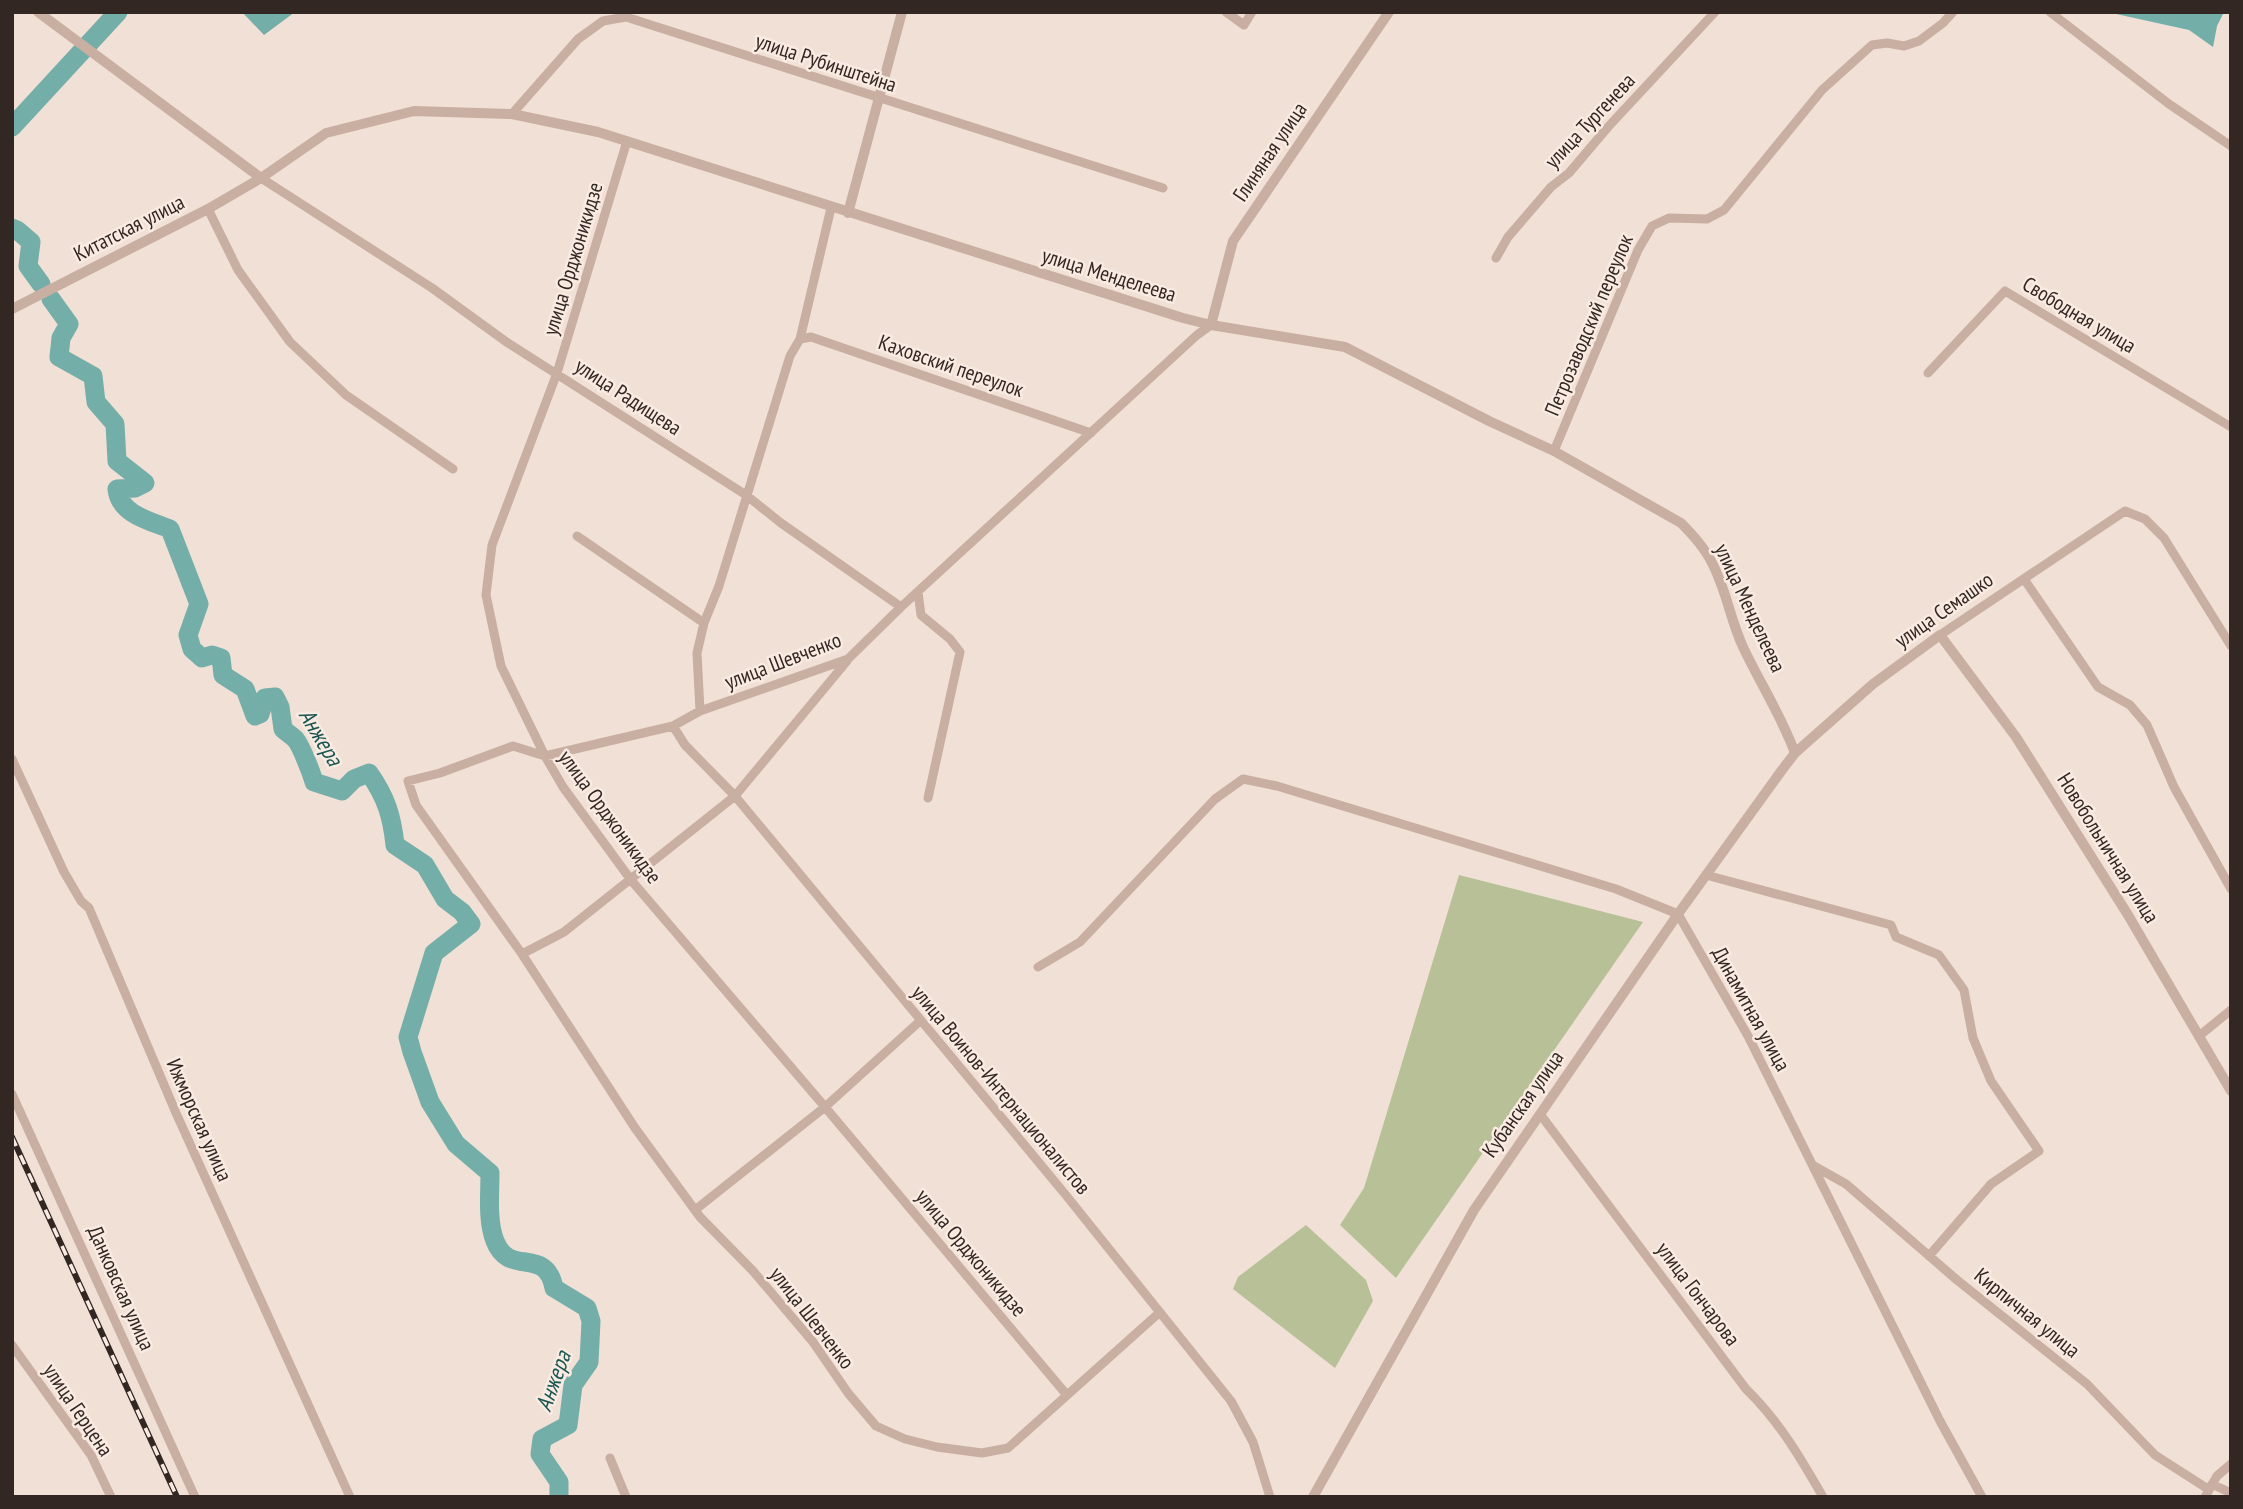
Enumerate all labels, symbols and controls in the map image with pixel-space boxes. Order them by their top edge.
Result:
street label: улица Рубинштейна [752,27,900,98]
street label: улица Тургенева [1539,67,1641,174]
street label: Глиняная улица [1227,97,1313,206]
street label: улица Орджоникидзе [536,179,609,339]
street label: Китатская улица [69,188,189,267]
street label: Петрозаводский переулок [1538,230,1639,419]
street label: улица Менделеева [1039,241,1179,308]
street label: Свободная улица [2018,270,2141,359]
street label: Каховский переулок [875,328,1027,403]
street label: улица Радищева [570,352,687,441]
street label: улица Менделеева [1709,539,1792,676]
street label: улица Семашко [1889,566,1998,653]
street label: улица Шевченко [721,626,845,695]
water label: Анжера [293,703,351,772]
street label: улица Орджоникидзе [553,745,668,889]
street label: Новобольничная улица [2051,768,2165,928]
street label: Динамитная улица [1706,942,1797,1076]
street label: улица Воинов-Интернационалистов [906,980,1097,1200]
street label: Кубанская улица [1476,1045,1569,1162]
street label: Ижморская улица [160,1054,239,1185]
street label: улица Орджоникидзе [910,1183,1033,1322]
street label: Данковская улица [82,1221,161,1354]
street label: улица Гончарова [1651,1236,1746,1351]
street label: улица Шевченко [764,1261,861,1374]
street label: Кирпичная улица [1969,1262,2086,1363]
water label: Анжера [528,1345,577,1415]
street label: улица Герцена [37,1358,119,1461]

